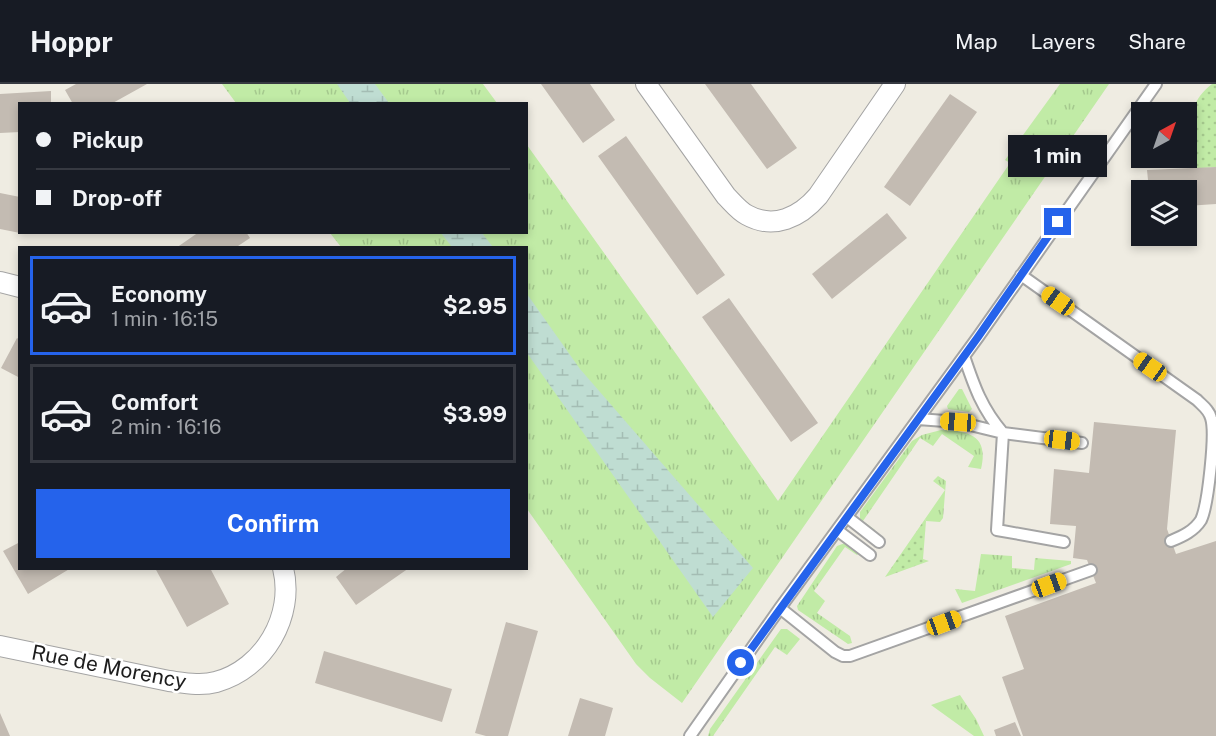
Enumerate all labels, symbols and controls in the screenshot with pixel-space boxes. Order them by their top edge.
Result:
text: Hoppr [30,25,113,58]
text: Map [955,29,998,54]
text: Layers [1031,29,1095,54]
text: Share [1128,29,1186,54]
north arrow [1131,102,1197,168]
map controls [1131,102,1197,246]
text: Pickup [72,127,143,153]
callout: 1 min [1008,135,1108,177]
text: 1 min [1033,144,1082,168]
button: layers [1131,180,1197,246]
text: Drop-off [72,185,162,211]
route end [1044,208,1071,235]
icon: car [39,279,93,333]
text: Economy [111,281,207,307]
car [1038,283,1078,319]
text: $2.95 [443,293,507,319]
text: 1 min · 16:15 [111,307,218,331]
car [1130,349,1170,385]
icon: car [39,387,93,441]
text: Comfort [111,389,198,415]
text: $3.99 [443,401,507,427]
car [939,412,977,432]
text: 2 min · 16:16 [111,415,222,439]
car [1043,429,1081,451]
button: Confirm [36,489,510,558]
car [1029,570,1069,600]
car [924,608,964,638]
street label: Rue de Morency [30,639,189,694]
route start [727,649,754,676]

